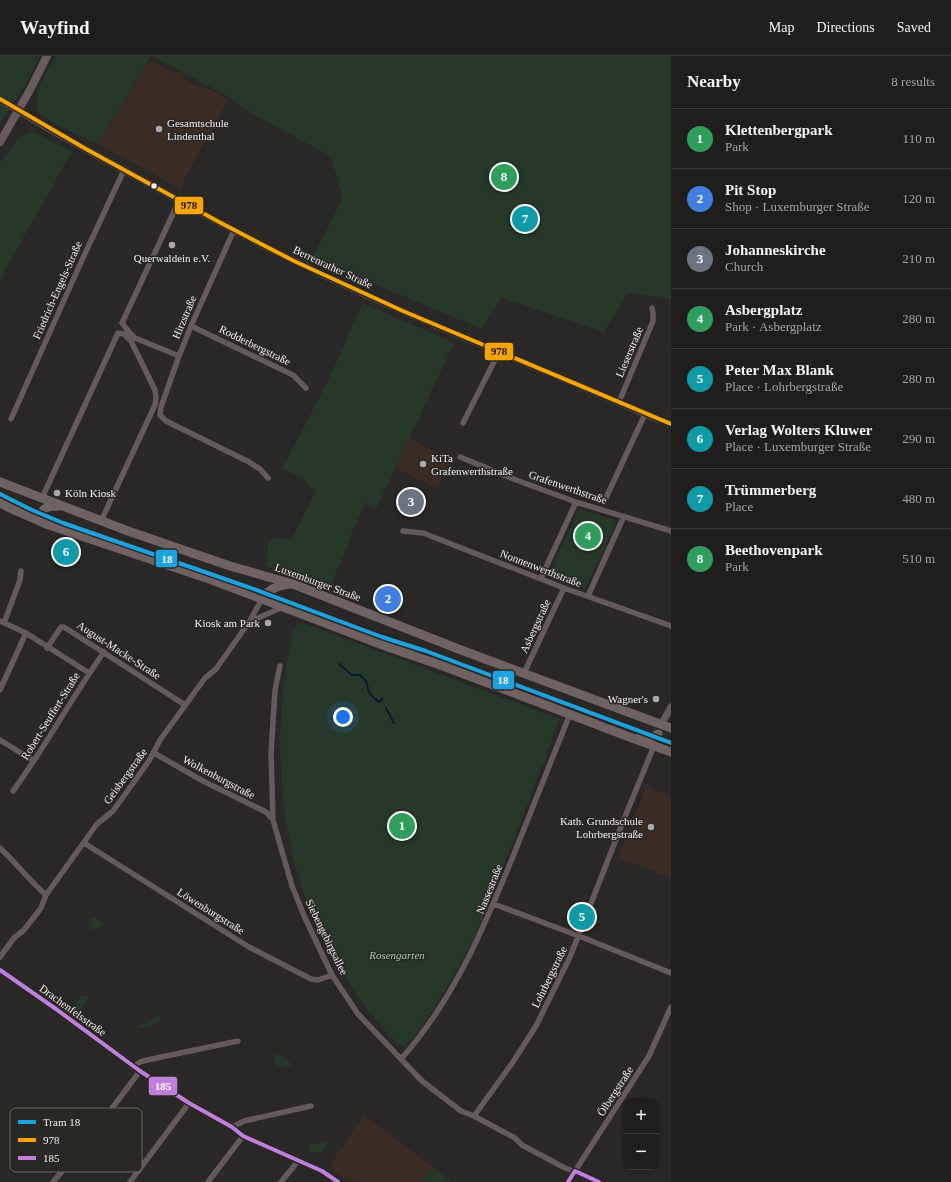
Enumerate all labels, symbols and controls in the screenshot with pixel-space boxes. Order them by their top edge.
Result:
text: Wayfind [20,17,90,38]
text: Map [769,20,794,35]
text: Directions [816,20,875,35]
text: Saved [897,20,931,35]
text: Nearby [687,72,741,91]
text: 8 results [891,74,935,89]
place label: Gesamtschule Lindenthal [167,117,229,142]
text: Klettenbergpark [725,122,832,138]
marker: Gesamtschule Lindenthal [154,124,164,134]
text: 1 [697,131,703,146]
text: 110 m [903,131,935,146]
text: Park [725,139,749,154]
pin: 8 [491,162,517,192]
unlabelled marker [149,181,159,191]
text: Pit Stop [725,182,776,198]
text: 2 [697,191,703,206]
text: 120 m [902,191,935,206]
line badge: 978 [174,196,204,215]
text: 978 [181,199,198,211]
text: Shop · Luxemburger Straße [725,199,870,214]
pin: 7 [512,204,538,234]
street label: Friedrich-Engels-Straße [30,239,84,341]
marker: Querwaldein e.V. [167,240,177,250]
text: Johanneskirche [725,242,826,258]
street label: Berrenrather Straße [291,243,375,291]
text: 3 [697,251,703,266]
text: 210 m [902,251,935,266]
place label: Querwaldein e.V. [134,252,210,264]
text: Church [725,259,763,274]
street label: Hirzstraße [170,293,199,340]
text: Asbergplatz [725,302,803,318]
text: 4 [697,311,703,326]
text: 280 m [902,311,935,326]
text: Park · Asbergplatz [725,319,822,334]
street label: Rodderbergstraße [217,323,293,368]
street label: Lieserstraße [613,325,645,379]
line badge: 978 [484,342,514,361]
text: 978 [491,345,508,357]
text: Peter Max Blank [725,362,834,378]
text: 5 [697,371,703,386]
text: 280 m [902,371,935,386]
text: Place · Lohrbergstraße [725,379,843,394]
text: Verlag Wolters Kluwer [725,422,872,438]
text: 6 [697,431,703,446]
text: 290 m [902,431,935,446]
text: Place · Luxemburger Straße [725,439,871,454]
place label: KiTa Grafenwerthstraße [431,452,513,477]
marker: KiTa Grafenwerthstraße [418,459,428,469]
street label: Grafenwerthstraße [527,468,609,506]
text: Trümmerberg [725,482,816,498]
place label: Köln Kiosk [65,487,117,499]
pin: 3 [398,487,424,517]
marker: Köln Kiosk [52,488,62,498]
text: 7 [697,491,703,506]
text: 480 m [902,491,935,506]
text: Place [725,499,753,514]
pin: 4 [575,521,601,551]
pin: 6 [53,537,79,567]
text: Beethovenpark [725,542,823,558]
street label: Nonnenwerthstraße [499,547,583,589]
line badge: 18 [155,549,178,568]
text: 8 [697,551,703,566]
text: 510 m [902,551,935,566]
text: 18 [162,553,173,565]
text: Park [725,559,749,574]
street label: Luxemburger Straße [273,561,363,603]
pin: 2 [375,584,401,614]
street label: Asbergstraße [517,597,553,655]
place label: Kiosk am Park [195,617,260,629]
marker: Kiosk am Park [263,618,273,628]
street label: August-Macke-Straße [75,619,163,682]
street label: Robert-Seuffert-Straße [18,670,82,762]
line badge: 18 [492,670,515,690]
text: 18 [498,674,509,686]
place label: Wagner's [608,693,648,705]
marker: Wagner's [651,694,661,704]
your location [333,707,353,727]
street label: Geisbergstraße [101,746,149,806]
street label: Wolkenburgstraße [181,753,257,801]
pin: 1 [389,811,415,841]
place label: Kath. Grundschule Lohrbergstraße [560,815,643,840]
marker: Kath. Grundschule Lohrbergstraße [646,822,656,832]
street label: Nassestraße [474,862,504,916]
street label: Löwenburgstraße [175,886,247,936]
street label: Siebengebirgsallee [303,897,351,977]
pin: 5 [569,902,595,932]
street label: Lohrbergstraße [529,944,569,1010]
park label: Rosengarten [368,949,425,961]
street label: Drachenfelsstraße [37,982,109,1038]
street label: Ölbergstraße [595,1064,636,1118]
line badge: 185 [148,1076,178,1096]
text: 185 [155,1080,172,1092]
map controls [623,1098,659,1170]
button: + [623,1098,659,1134]
legend [10,1108,142,1172]
text: Tram 18 [43,1116,81,1128]
text: 978 [43,1134,60,1146]
button: − [623,1134,659,1170]
text: 185 [43,1152,60,1164]

